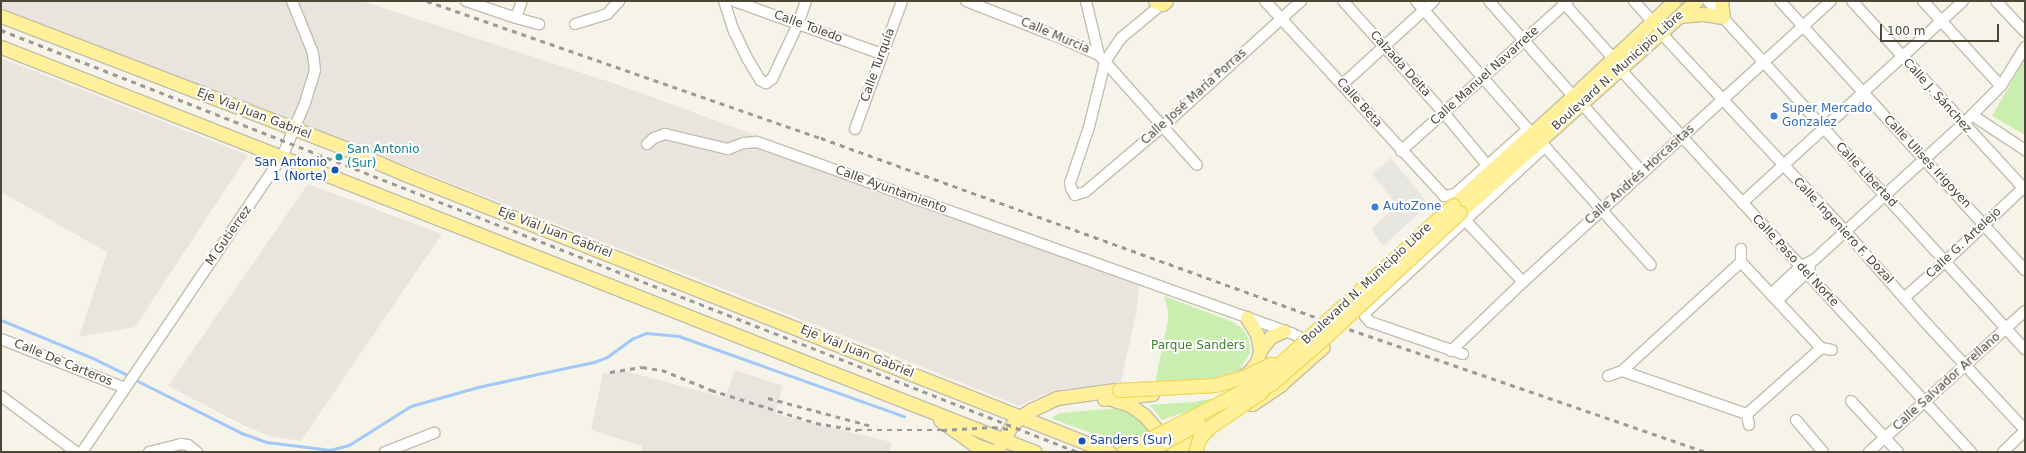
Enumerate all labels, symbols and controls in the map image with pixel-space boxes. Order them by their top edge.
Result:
street label: Calle Toledo [772,8,844,46]
street label: Boulevard N. Municipio Libre [1549,8,1687,134]
street label: Calle Murcia [1018,15,1092,57]
scale bar [1882,16,2001,42]
street label: Calle Manuel Navarrete [1428,24,1542,128]
text: 100 m [1887,24,1925,38]
street label: Calle Turquía [858,26,898,104]
street label: Calzada Delta [1367,28,1433,100]
street label: Calle José María Porras [1138,46,1250,148]
street label: Calle J. Sánchez [1900,56,1974,136]
street label: Calle Beta [1333,75,1385,131]
street label: Eje Vial Juan Gabriel [195,86,313,142]
place label: Super Mercado Gonzalez [1782,102,1872,130]
marker: Super Mercado Gonzalez [1769,111,1779,121]
street label: Calle Ulises Irigoyen [1880,113,1974,211]
street label: Calle Andrés Horcasitas [1582,122,1698,228]
street label: Calle Libertad [1832,140,1900,210]
place label: San Antonio (Sur) [347,143,420,171]
marker: San Antonio (Sur) [334,152,344,162]
place label: San Antonio 1 (Norte) [254,156,327,184]
street label: Calle Ayuntamiento [833,163,949,217]
marker: San Antonio 1 (Norte) [330,165,340,175]
street label: Calle Ingeniero F. Dozal [1790,175,1896,287]
place label: AutoZone [1383,200,1441,214]
marker: AutoZone [1370,202,1380,212]
street label: M Gutierrez [203,203,255,269]
street label: Eje Vial Juan Gabriel [496,205,614,261]
street label: Calle G. Artelejo [1924,205,2004,281]
street label: Calle Paso del Norte [1749,212,1841,310]
street label: Boulevard N. Municipio Libre [1299,220,1435,348]
street label: Eje Vial Juan Gabriel [798,323,916,381]
street label: Calle Salvador Arellano [1890,330,2004,434]
street label: Calle De Carteros [12,337,114,389]
park label: Parque Sanders [1151,339,1245,353]
place label: Sanders (Sur) [1090,434,1172,448]
marker: Sanders (Sur) [1077,436,1087,446]

